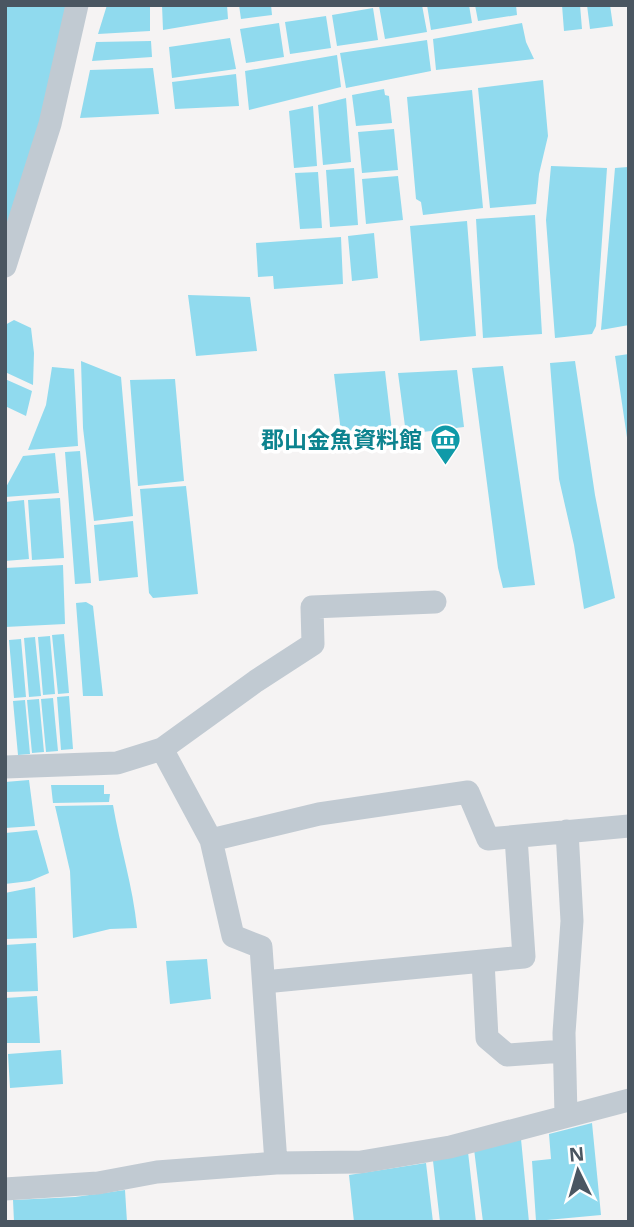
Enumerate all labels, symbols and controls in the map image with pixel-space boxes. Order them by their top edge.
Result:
place label: 郡山金魚資料館 [261,423,422,455]
museum icon: 郡山金魚資料館 [428,423,462,467]
north arrow [543,1136,613,1206]
text: N [568,1140,585,1168]

